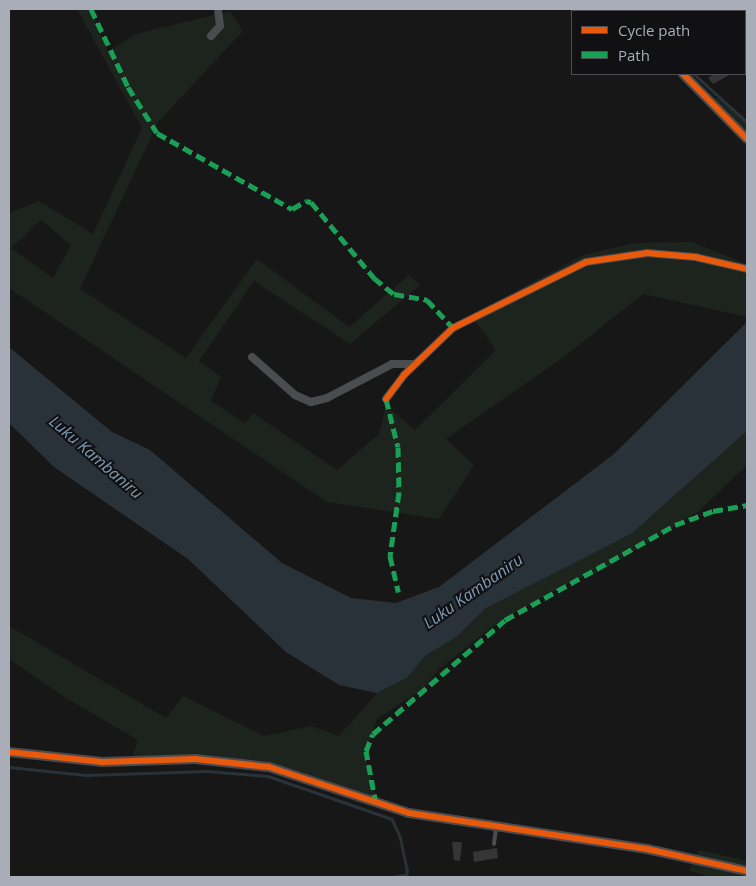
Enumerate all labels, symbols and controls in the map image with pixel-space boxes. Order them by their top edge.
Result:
legend [571,10,746,75]
text: Cycle path [618,20,690,40]
text: Path [618,45,650,65]
water label: Luku Kambaniru [46,411,146,503]
water label: Luku Kambaniru [420,550,526,632]

